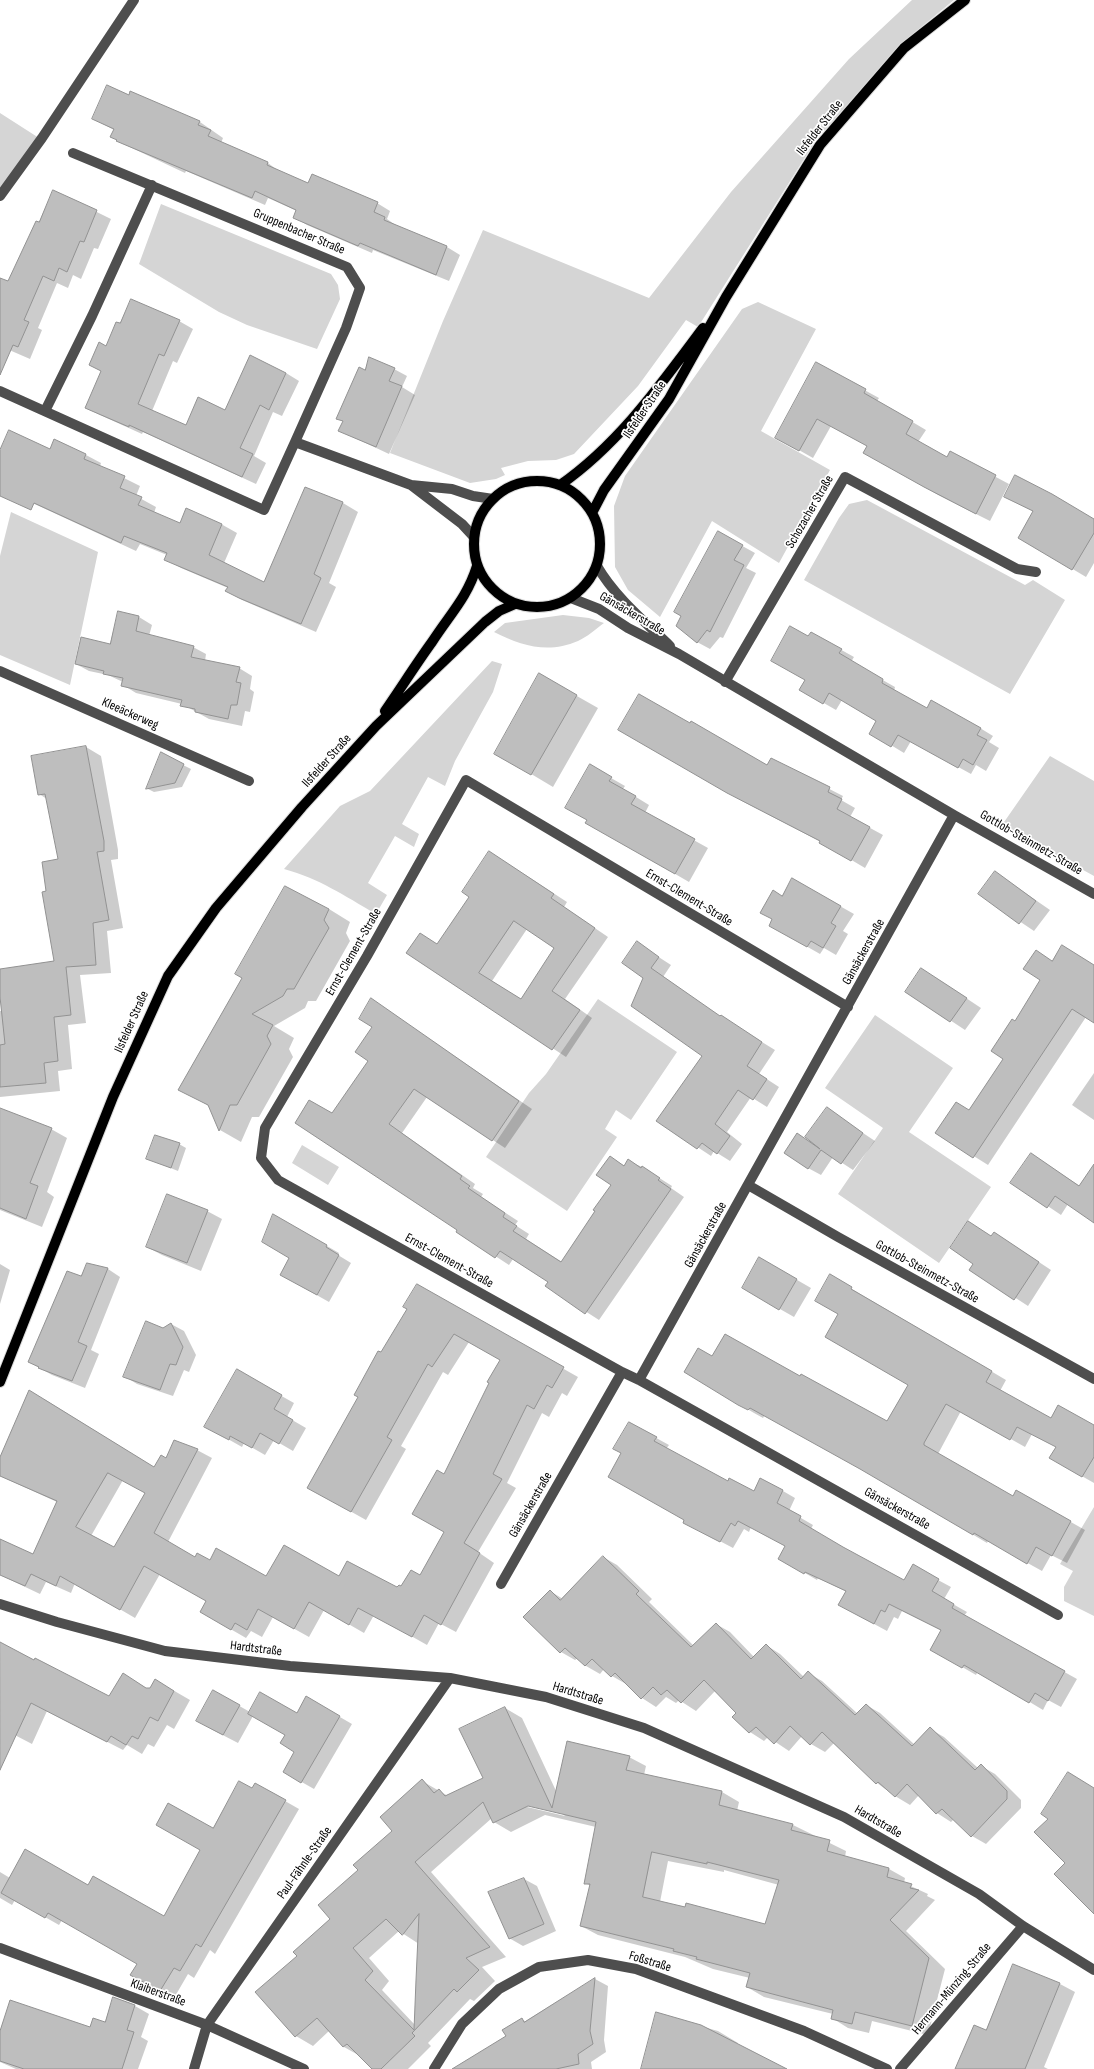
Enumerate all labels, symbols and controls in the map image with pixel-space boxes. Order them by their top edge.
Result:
street label: Ilsfelder Straße [794,97,846,159]
street label: Gruppenbacher Straße [251,206,347,258]
street label: Ilsfelder Straße [620,378,670,442]
street label: Schozacher Straße [783,473,837,551]
street label: Gänsäckerstraße [596,589,668,639]
street label: Kleeäckerweg [99,695,161,733]
street label: Ilsfelder Straße [299,731,355,791]
street label: Gottlob-Steinmetz-Straße [977,807,1085,879]
street label: Ernst-Clement-Straße [643,866,735,930]
street label: Ernst-Clement-Straße [323,905,385,999]
street label: Gänsäckerstraße [839,916,889,988]
street label: Ilsfelder Straße [111,989,153,1055]
street label: Gänsäckerstraße [681,1199,731,1271]
street label: Ernst-Clement-Straße [402,1230,496,1292]
street label: Gottlob-Steinmetz-Straße [872,1237,982,1307]
street label: Gänsäckerstraße [506,1469,556,1541]
street label: Gänsäckerstraße [861,1484,933,1534]
street label: Hardtstraße [229,1638,283,1660]
street label: Hardtstraße [551,1679,605,1709]
street label: Hardtstraße [851,1802,905,1842]
street label: Paul-Fähnle-Straße [274,1824,336,1902]
street label: Hermann-Münzing-Straße [909,1940,995,2038]
street label: Foßstraße [627,1948,673,1976]
street label: Klaiberstraße [128,1976,188,2010]

